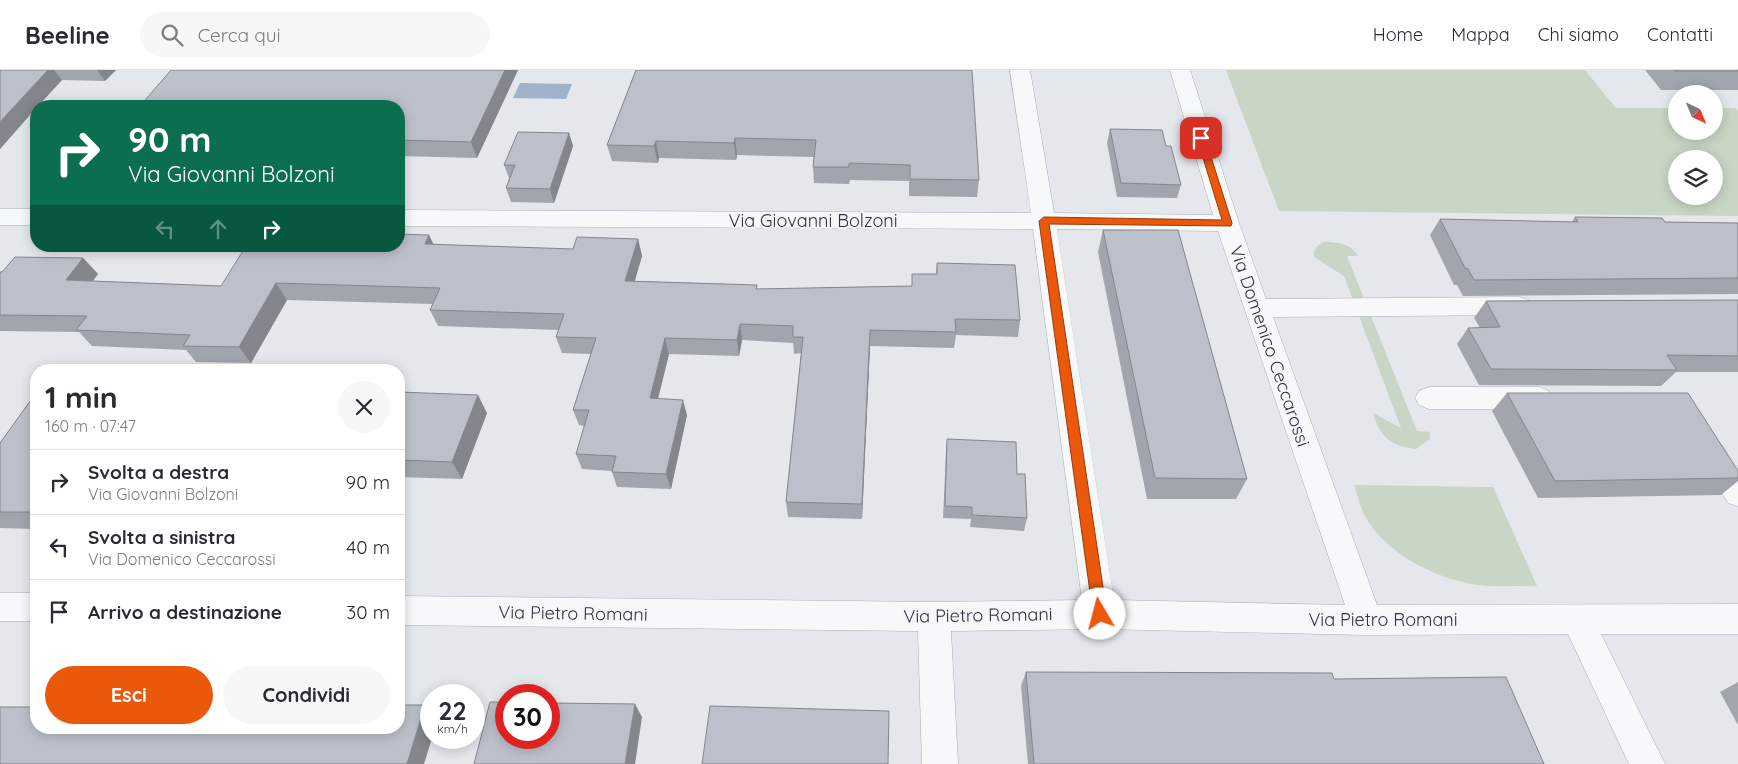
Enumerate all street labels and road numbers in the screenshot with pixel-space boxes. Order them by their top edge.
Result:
street label: Via Giovanni Bolzoni [728,209,898,232]
street label: Via Domenico Ceccarossi [1225,242,1315,450]
street label: Via Pietro Romani [498,600,648,626]
street label: Via Pietro Romani [903,602,1053,628]
street label: Via Pietro Romani [1308,608,1458,631]

